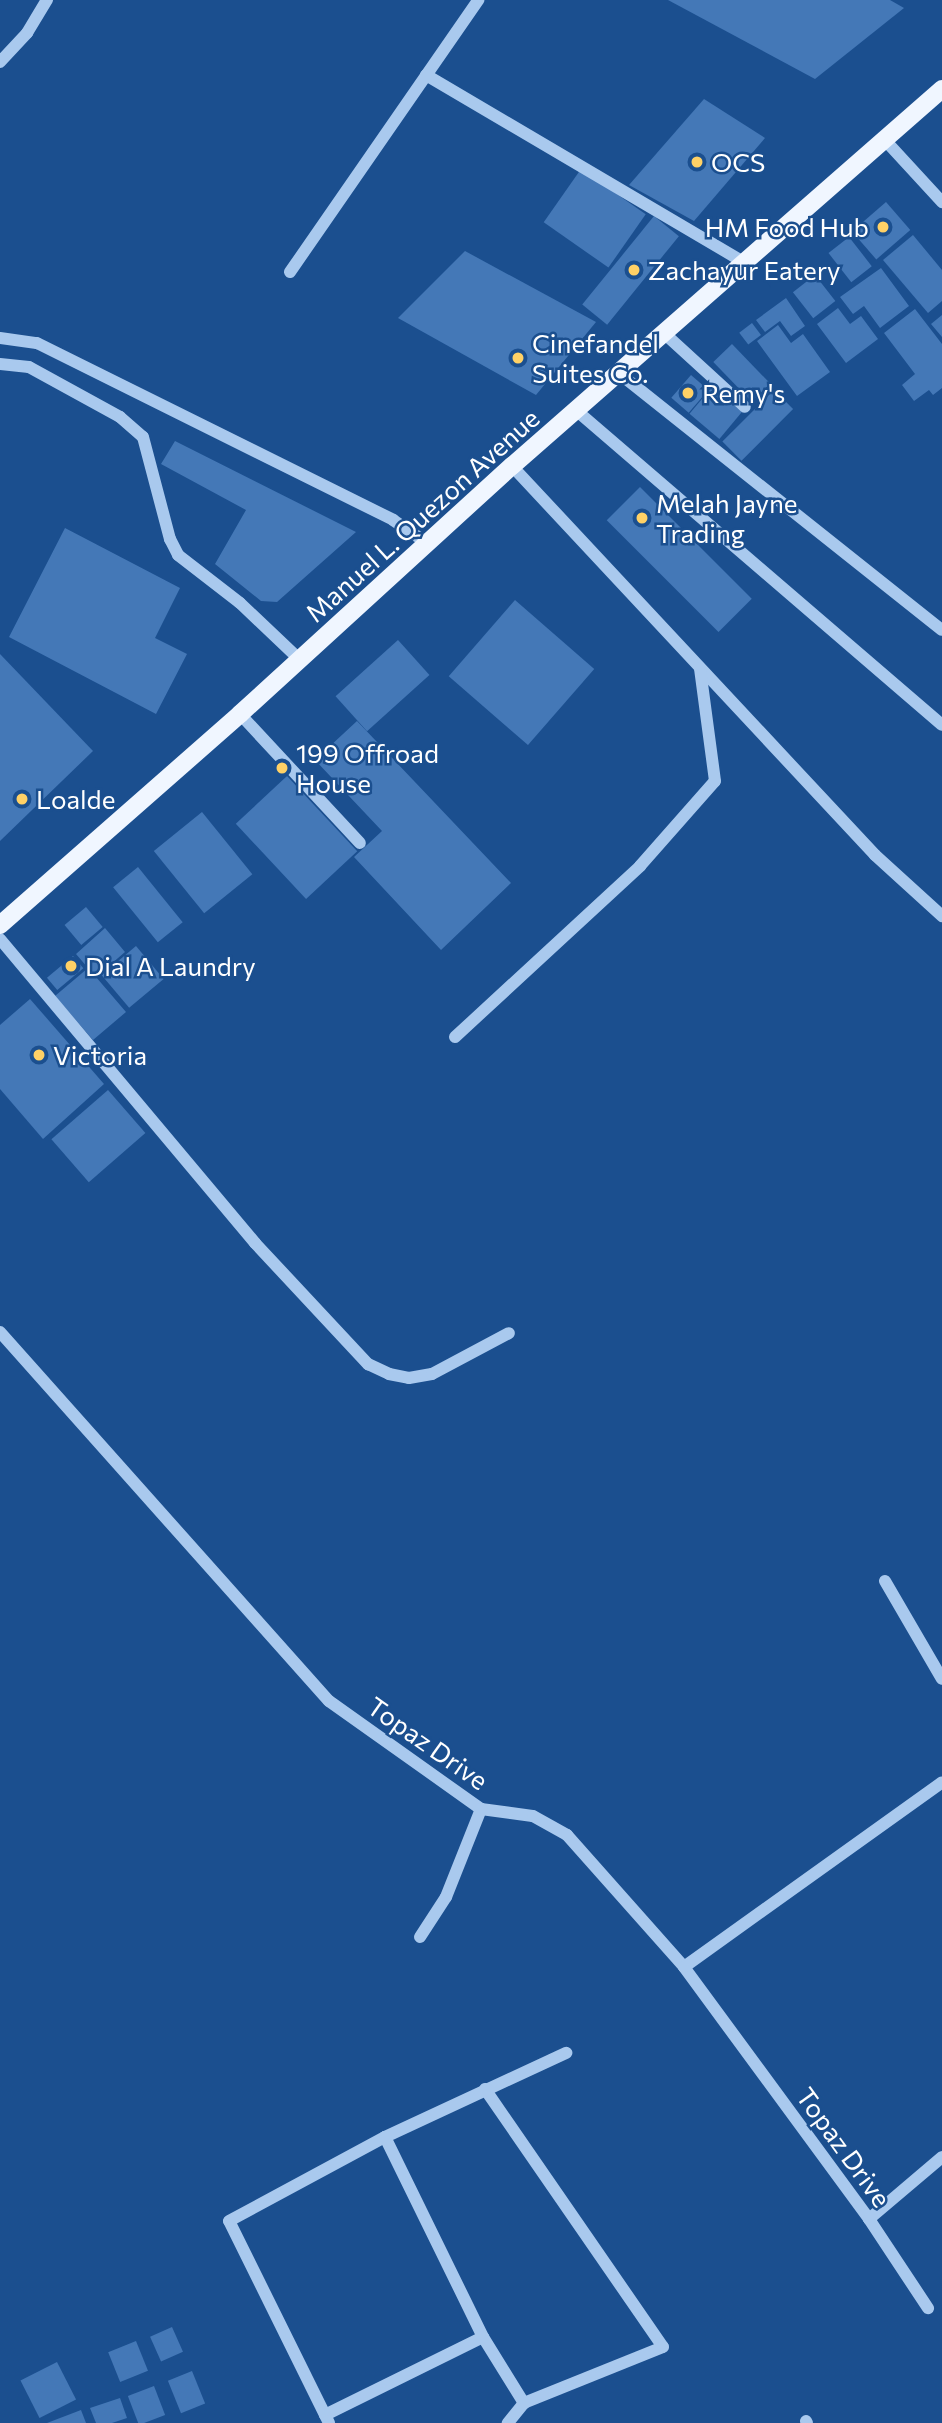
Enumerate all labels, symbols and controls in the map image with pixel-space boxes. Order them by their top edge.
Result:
place label: OCS [711,146,765,178]
marker: OCS [689,154,705,170]
place label: HM Food Hub [705,211,869,243]
marker: HM Food Hub [875,219,891,235]
place label: Zachayur Eatery [648,254,841,286]
marker: Zachayur Eatery [626,262,642,278]
place label: Cinefandel Suites Co. [532,327,659,388]
marker: Cinefandel Suites Co. [510,350,526,366]
place label: Remy's [702,377,785,409]
marker: Remy's [680,385,696,401]
street label: Manuel L. Quezon Avenue [299,402,545,628]
place label: Melah Jayne Trading [656,487,798,548]
marker: Melah Jayne Trading [634,510,650,526]
place label: 199 Offroad House [296,737,439,798]
marker: 199 Offroad House [274,760,290,776]
place label: Loalde [36,783,115,815]
marker: Loalde [14,791,30,807]
place label: Dial A Laundry [85,950,256,982]
marker: Dial A Laundry [63,958,79,974]
place label: Victoria [53,1039,147,1071]
marker: Victoria [31,1047,47,1063]
street label: Topaz Drive [362,1690,494,1796]
street label: Topaz Drive [790,2081,898,2213]

